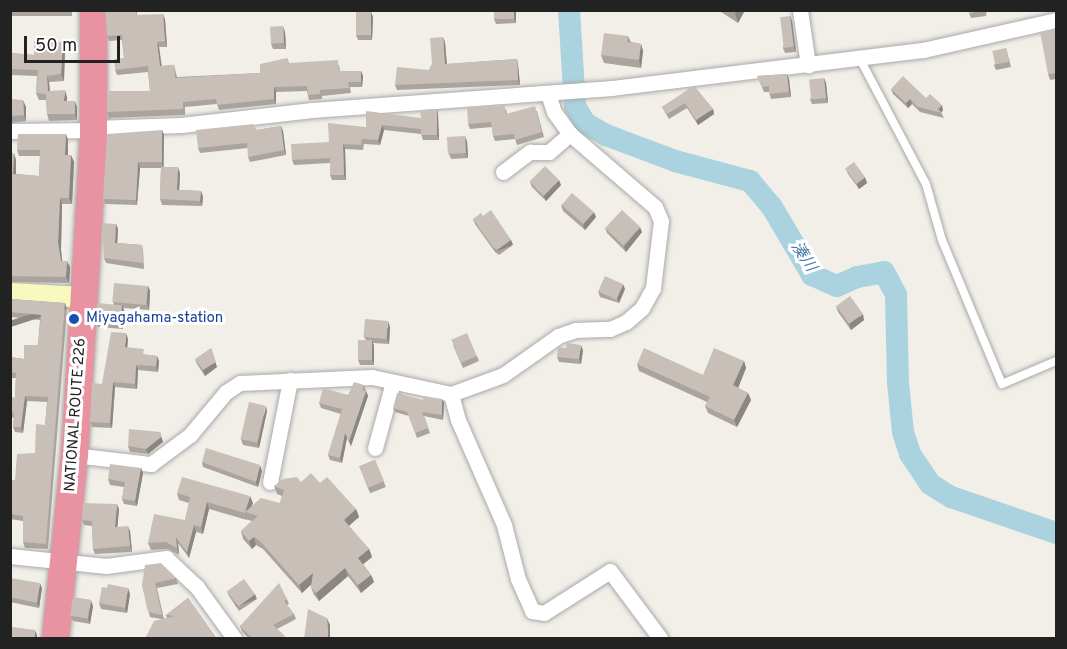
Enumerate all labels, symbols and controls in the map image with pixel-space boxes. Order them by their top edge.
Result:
scale bar [27,24,123,62]
text: 50 m [35,35,77,58]
water label: 湊川 [786,238,820,276]
place label: Miyagahama-station [86,310,223,328]
marker: Miyagahama-station [67,312,81,326]
street label: NATIONAL ROUTE 226 [62,337,90,493]

